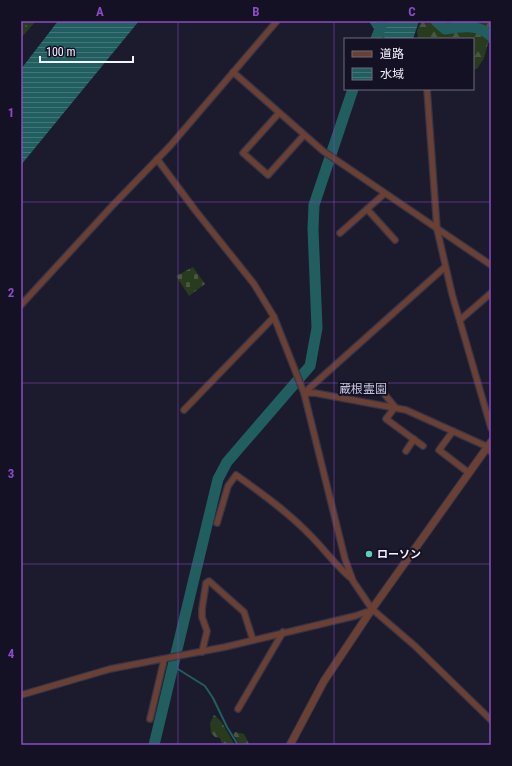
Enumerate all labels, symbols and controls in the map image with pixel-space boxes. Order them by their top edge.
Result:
text: A [96,4,104,19]
text: B [252,4,260,19]
text: C [408,4,416,19]
scale bar [40,38,133,64]
legend [344,38,474,90]
text: 100 m [46,45,76,59]
text: 道路 [380,47,404,61]
text: 水域 [380,67,404,81]
text: 1 [8,105,14,120]
text: 2 [8,285,15,300]
district label: 蔵根霊園 [339,382,387,396]
text: 3 [8,466,14,481]
place label: ローソン [377,548,421,561]
marker: ローソン [364,549,374,559]
text: 4 [8,646,15,661]

